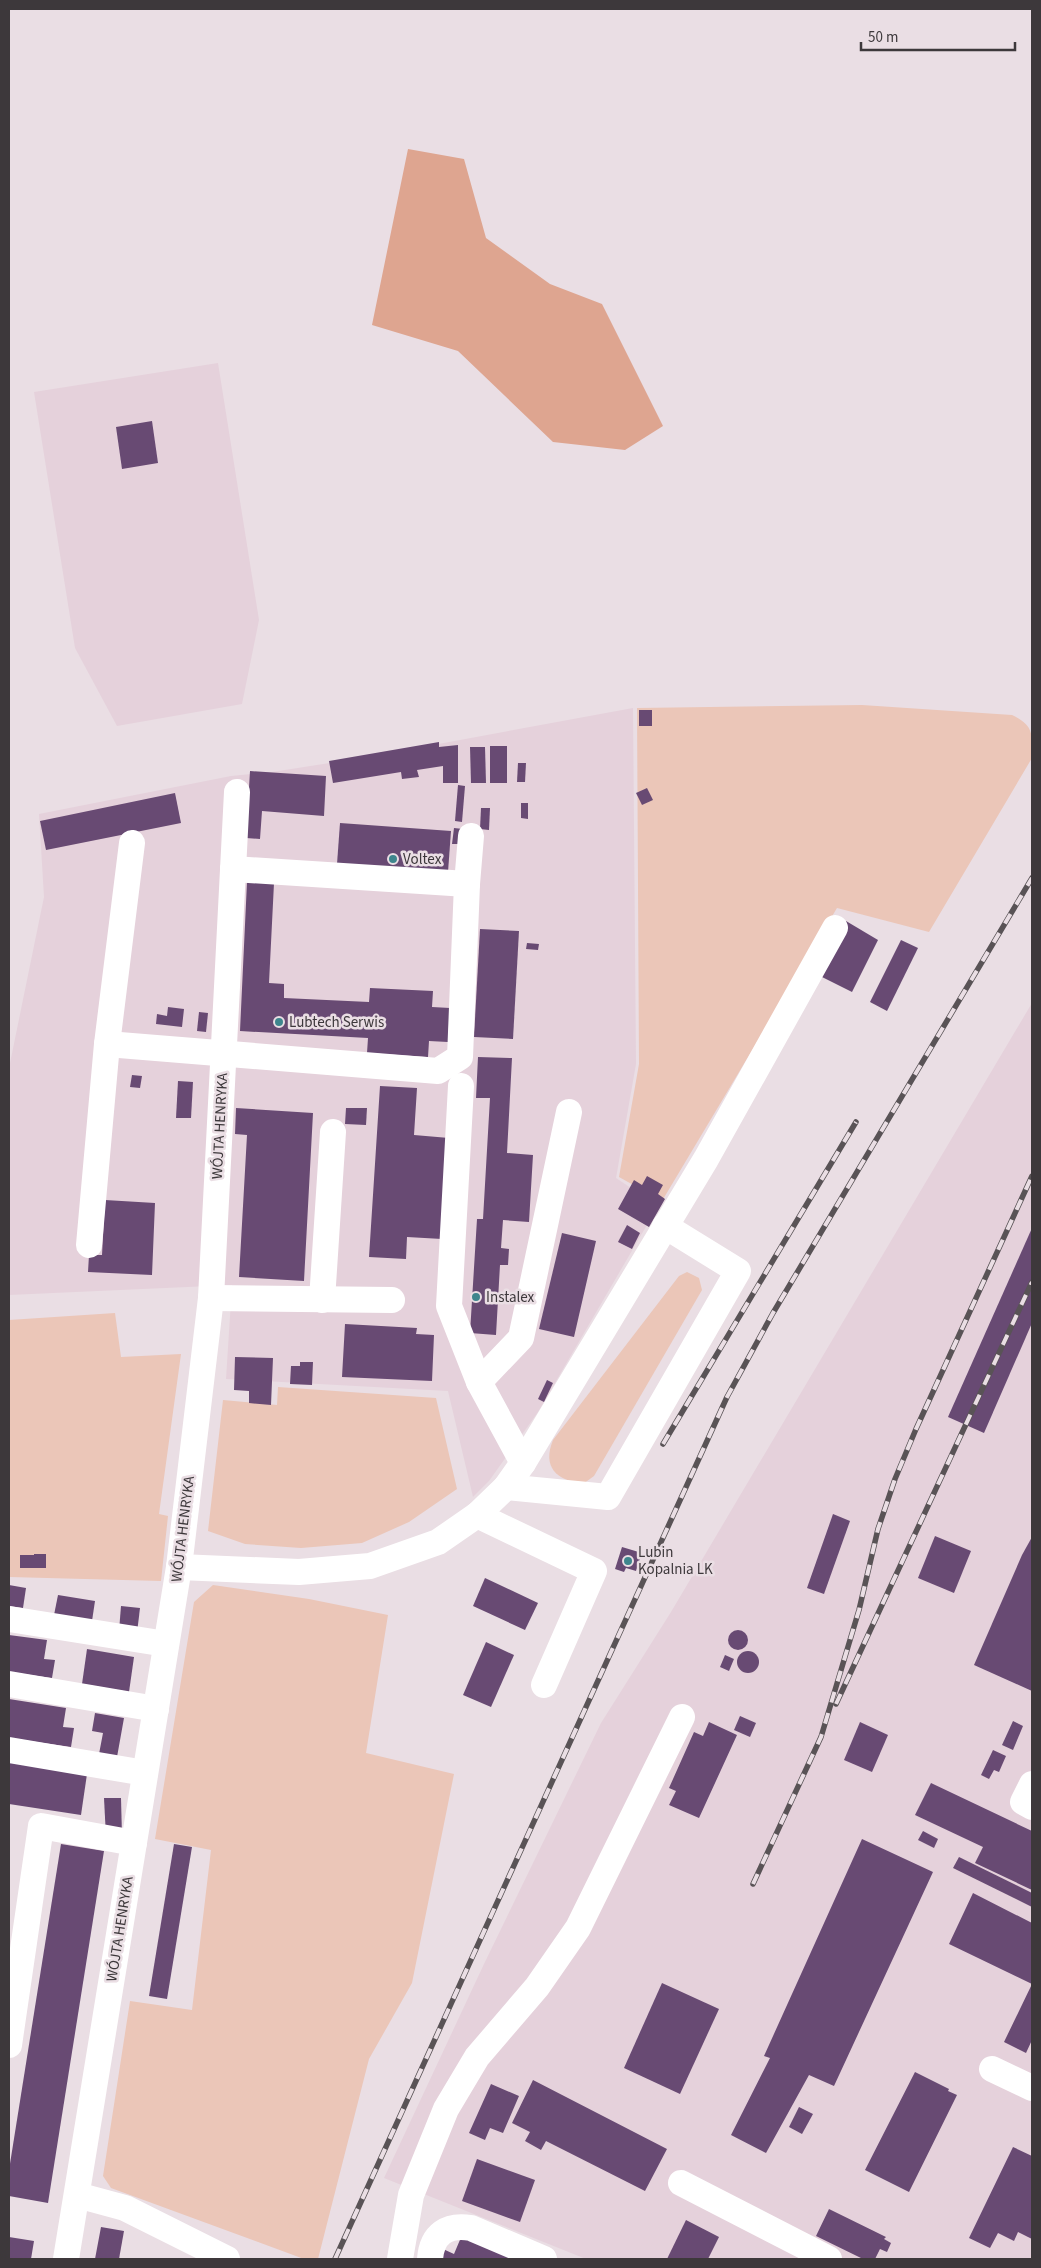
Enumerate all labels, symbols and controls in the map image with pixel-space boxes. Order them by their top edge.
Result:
scale bar [861,20,1015,52]
text: 50 m [868,27,898,48]
place label: Voltex [403,849,442,870]
marker: Voltex [387,853,399,865]
place label: Lubtech Serwis [289,1012,384,1033]
marker: Lubtech Serwis [273,1016,285,1028]
street label: WÓJTA HENRYKA [207,1071,233,1180]
place label: Instalex [486,1287,535,1308]
marker: Instalex [470,1291,482,1303]
street label: WÓJTA HENRYKA [166,1474,200,1583]
place label: Lubin Kopalnia LK [638,1542,713,1580]
marker: Lubin Kopalnia LK [622,1555,634,1567]
street label: WÓJTA HENRYKA [101,1874,139,1983]

